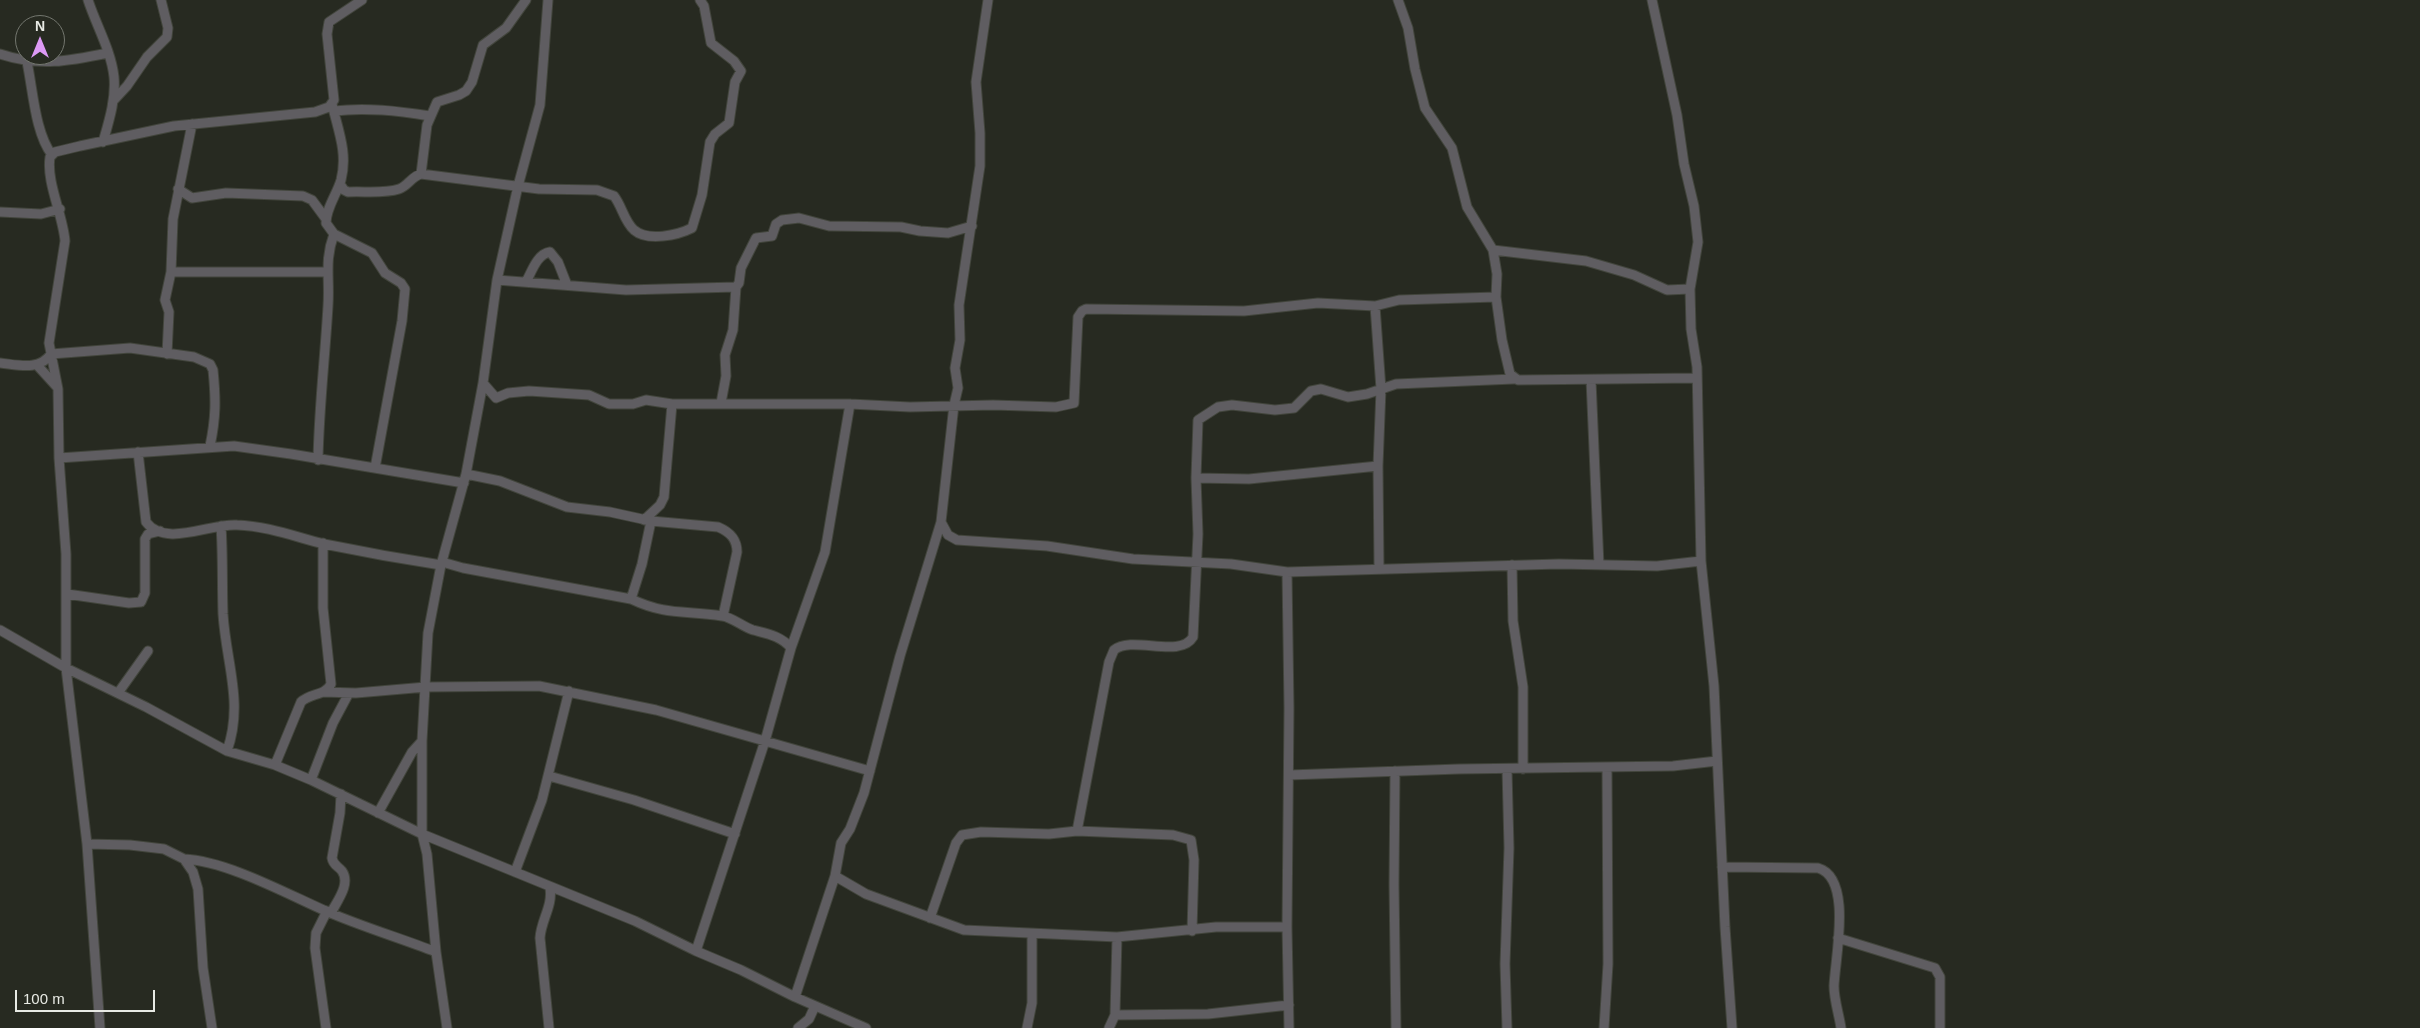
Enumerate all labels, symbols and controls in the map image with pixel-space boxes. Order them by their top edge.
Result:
north arrow [15,15,65,65]
text: N [35,18,45,34]
scale bar [18,980,158,1012]
text: 100 m [23,990,65,1007]

